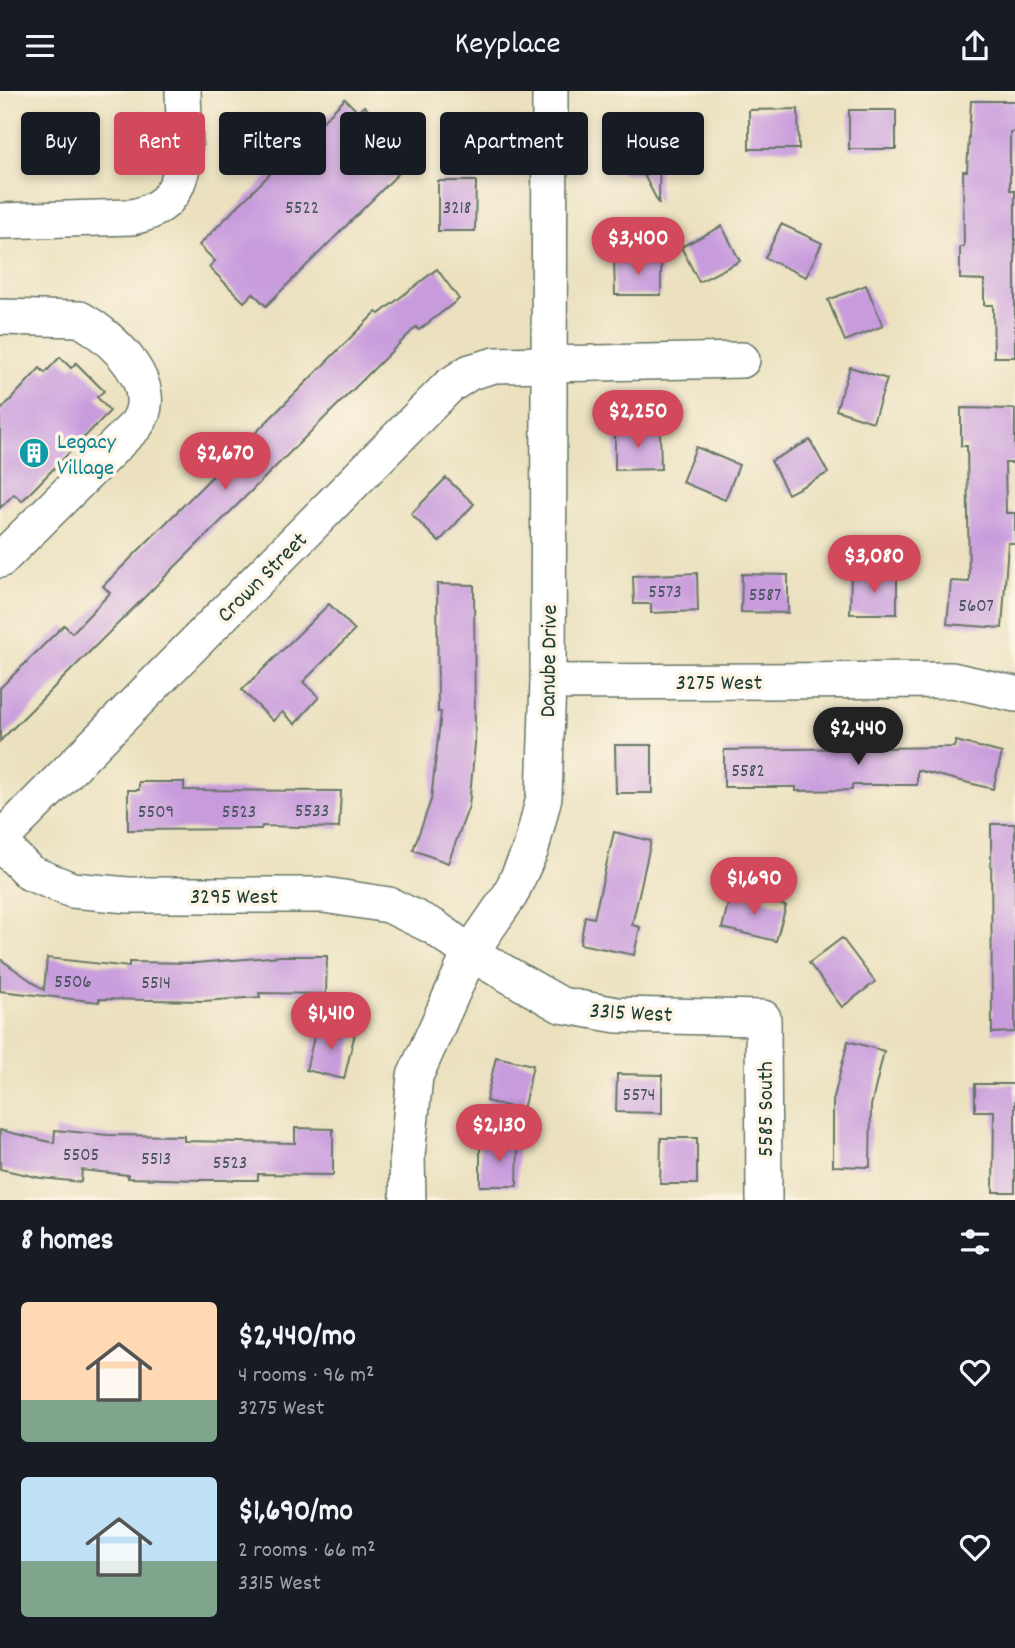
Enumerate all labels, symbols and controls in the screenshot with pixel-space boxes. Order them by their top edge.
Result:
text: Keyplace [454,23,561,69]
icon: menu [21,27,59,65]
icon: share [956,27,994,65]
chip: Buy [21,112,100,175]
chip: Rent [114,112,205,175]
chip: Filters [219,112,326,175]
chip: New [340,112,426,175]
chip: Apartment [440,112,588,175]
chip: House [602,112,704,175]
house number: 5522 [285,196,319,223]
house number: 3218 [443,196,471,223]
pin: $3,400 [581,218,695,277]
text: $3,400 [608,223,668,256]
pin: $2,250 [581,391,695,450]
text: $2,250 [608,396,668,429]
place label: Legacy Village [57,427,117,486]
pin: $2,670 [168,433,282,492]
building icon: Legacy Village [17,436,51,470]
text: $2,670 [196,438,254,471]
street label: Crown Street [211,526,316,631]
pin: $3,080 [817,535,931,595]
text: $3,080 [844,541,904,574]
house number: 5573 [648,580,682,607]
house number: 5587 [749,583,781,610]
house number: 5607 [958,594,994,621]
street label: Danube Drive [533,604,568,718]
street label: 3275 West [676,668,762,701]
pin: $2,440 [801,707,915,767]
text: $2,440 [829,713,887,746]
house number: 5582 [731,759,765,786]
house number: 5533 [295,799,329,826]
house number: 5509 [138,800,174,827]
house number: 5523 [222,800,256,827]
pin: $1,690 [697,857,811,917]
text: $1,690 [726,863,782,896]
street label: 3295 West [190,882,278,915]
house number: 5506 [54,970,92,997]
house number: 5514 [141,971,171,998]
pin: $1,410 [274,993,388,1052]
street label: 3315 West [589,996,673,1033]
text: $1,410 [307,998,355,1031]
street label: 5585 South [751,1061,784,1157]
house number: 5574 [623,1083,655,1110]
pin: $2,130 [442,1105,556,1164]
text: $2,130 [472,1110,526,1143]
house number: 5505 [63,1143,99,1170]
house number: 5513 [141,1147,171,1174]
house number: 5523 [213,1151,247,1178]
text: 8 homes [21,1221,113,1264]
icon: filters [956,1223,994,1261]
text: $2,440/mo [238,1317,356,1360]
icon: home [77,1330,161,1414]
icon: heart [956,1353,994,1391]
text: 4 rooms · 96 m² [238,1360,374,1393]
text: 3275 West [238,1393,324,1426]
text: $1,690/mo [238,1492,353,1535]
icon: home [77,1505,161,1589]
icon: heart [956,1528,994,1566]
text: 2 rooms · 66 m² [238,1535,376,1568]
text: 3315 West [238,1568,321,1601]

